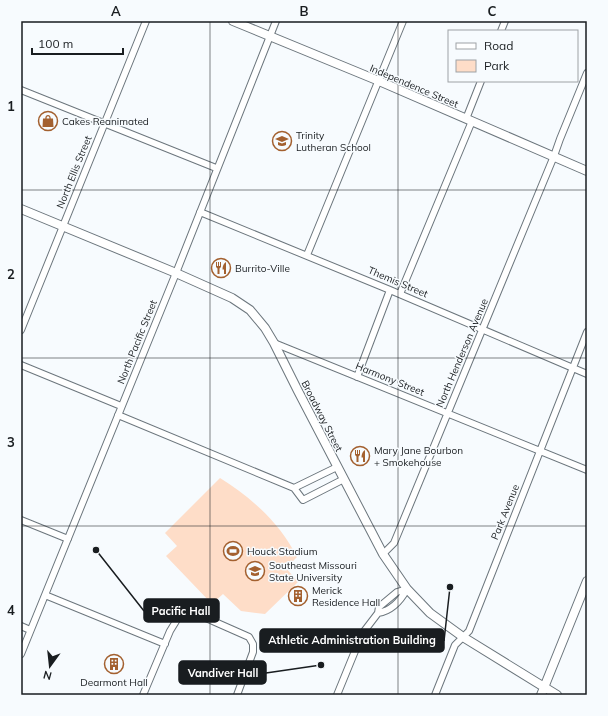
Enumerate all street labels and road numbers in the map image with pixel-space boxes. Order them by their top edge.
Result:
street label: Independence Street [368,61,461,111]
street label: North Ellis Street [53,133,95,210]
street label: Themis Street [366,264,430,301]
street label: North Henderson Avenue [433,297,491,409]
street label: North Pacific Street [114,298,160,386]
street label: Harmony Street [354,359,427,399]
street label: Broadway Street [298,378,346,454]
street label: Park Avenue [488,482,522,542]

